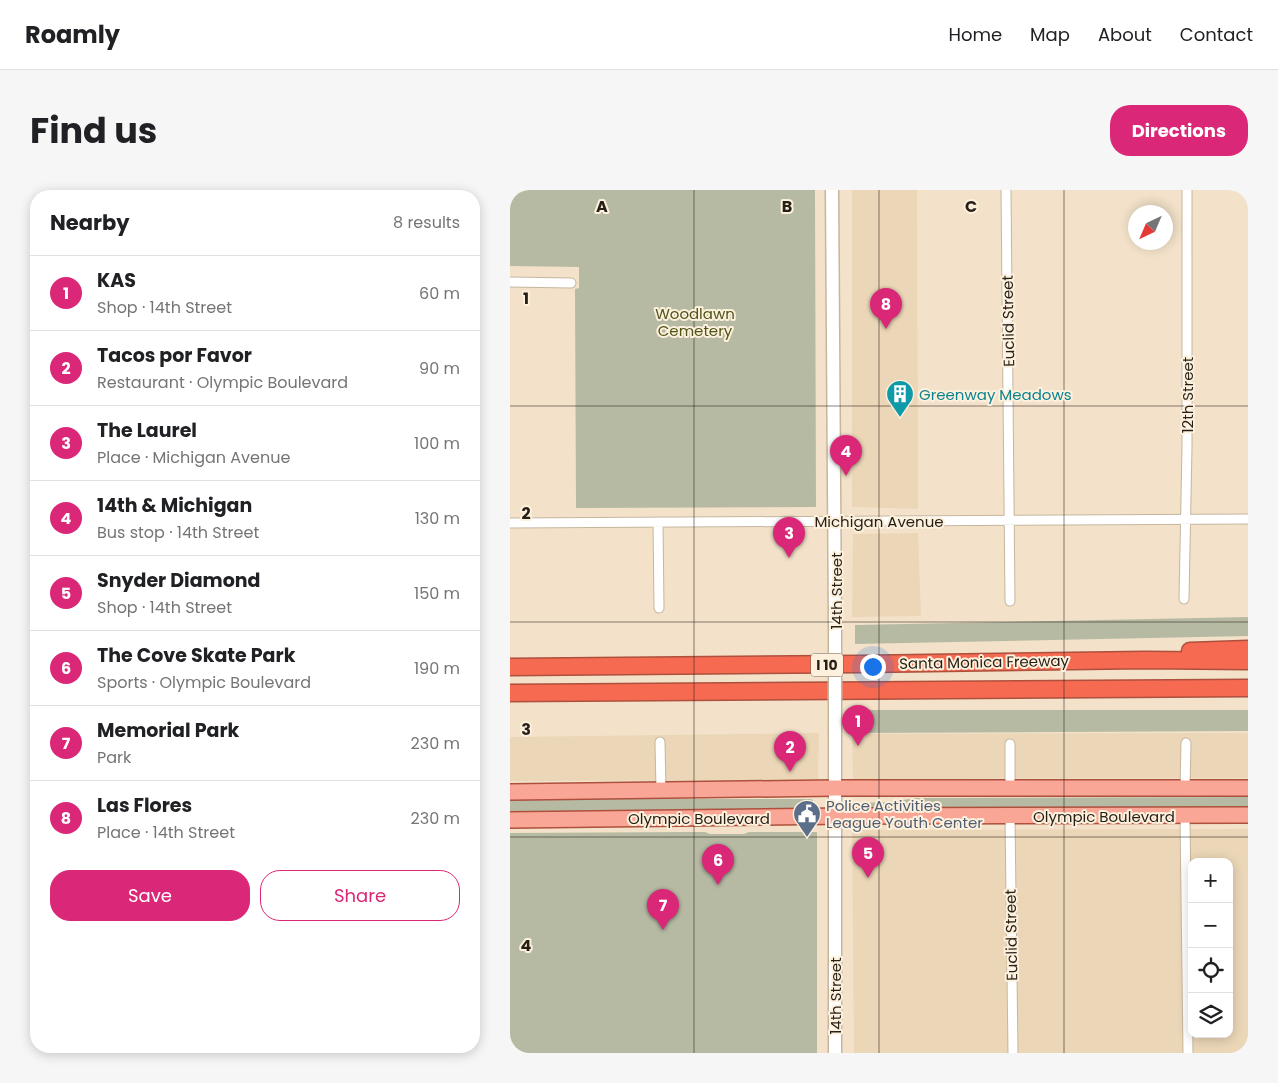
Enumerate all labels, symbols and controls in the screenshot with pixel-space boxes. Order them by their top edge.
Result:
text: Roamly [25,18,120,51]
text: Home [948,22,1002,47]
text: Map [1030,22,1070,47]
text: About [1098,22,1152,47]
text: Contact [1180,22,1253,47]
button: Directions [1110,105,1248,156]
text: Find us [30,106,157,155]
text: A [596,195,608,218]
text: B [782,195,792,218]
text: C [965,195,977,218]
north arrow [1128,205,1173,250]
text: Nearby [50,208,130,237]
text: 8 results [393,211,460,234]
text: KAS [97,267,136,294]
street label: Euclid Street [997,275,1019,367]
text: 1 [63,282,69,305]
text: 60 m [419,282,460,305]
text: 1 [523,287,529,310]
pin: 8 [870,288,902,329]
text: Shop · 14th Street [97,296,232,319]
park label: Woodlawn Cemetery [655,303,735,341]
text: Tacos por Favor [97,342,252,369]
text: 2 [61,357,71,380]
text: 90 m [419,357,460,380]
street label: 12th Street [1177,357,1198,433]
text: Restaurant · Olympic Boulevard [97,371,348,394]
building icon: Greenway Meadows [885,379,915,418]
place label: Greenway Meadows [919,384,1072,405]
text: The Laurel [97,417,197,444]
text: 3 [61,432,71,455]
text: 100 m [414,432,460,455]
pin: 4 [830,435,862,476]
text: Place · Michigan Avenue [97,446,290,469]
text: 14th & Michigan [97,492,252,519]
text: 2 [521,502,531,525]
text: 4 [61,507,71,530]
text: 130 m [415,507,460,530]
street label: Michigan Avenue [814,511,944,532]
pin: 3 [773,517,805,558]
text: Bus stop · 14th Street [97,521,259,544]
street label: 14th Street [826,552,847,630]
text: Snyder Diamond [97,567,261,594]
text: 5 [61,582,71,605]
text: 150 m [414,582,460,605]
text: Shop · 14th Street [97,596,232,619]
text: The Cove Skate Park [97,642,295,669]
street label: Santa Monica Freeway [899,650,1070,674]
road number: I 10 [811,654,843,676]
your location [860,654,886,680]
text: 6 [61,657,71,680]
text: 190 m [414,657,460,680]
text: Sports · Olympic Boulevard [97,671,311,694]
pin: 1 [842,705,874,746]
text: Memorial Park [97,717,239,744]
text: 3 [521,718,531,741]
pin: 2 [774,731,806,772]
text: 7 [62,732,70,755]
text: 230 m [411,732,460,755]
text: Park [97,746,131,769]
text: Las Flores [97,792,192,819]
place label: Police Activities League Youth Center [826,795,983,833]
public building icon: Police Activities League Youth Center [792,799,822,838]
street label: Olympic Boulevard [1033,806,1175,827]
text: 8 [61,807,71,830]
text: 230 m [411,807,460,830]
street label: Olympic Boulevard [628,808,770,829]
text: Place · 14th Street [97,821,235,844]
pin: 5 [852,837,884,878]
pin: 6 [702,844,734,885]
map controls [1188,858,1233,1038]
button: + [1188,858,1233,903]
button: Save [50,870,250,921]
button: Share [260,870,460,921]
pin: 7 [647,889,679,930]
street label: Euclid Street [1000,889,1022,981]
button: − [1188,903,1233,948]
text: 4 [521,934,532,957]
button: locate [1188,948,1233,993]
street label: 14th Street [825,957,846,1035]
button: layers [1188,993,1233,1038]

